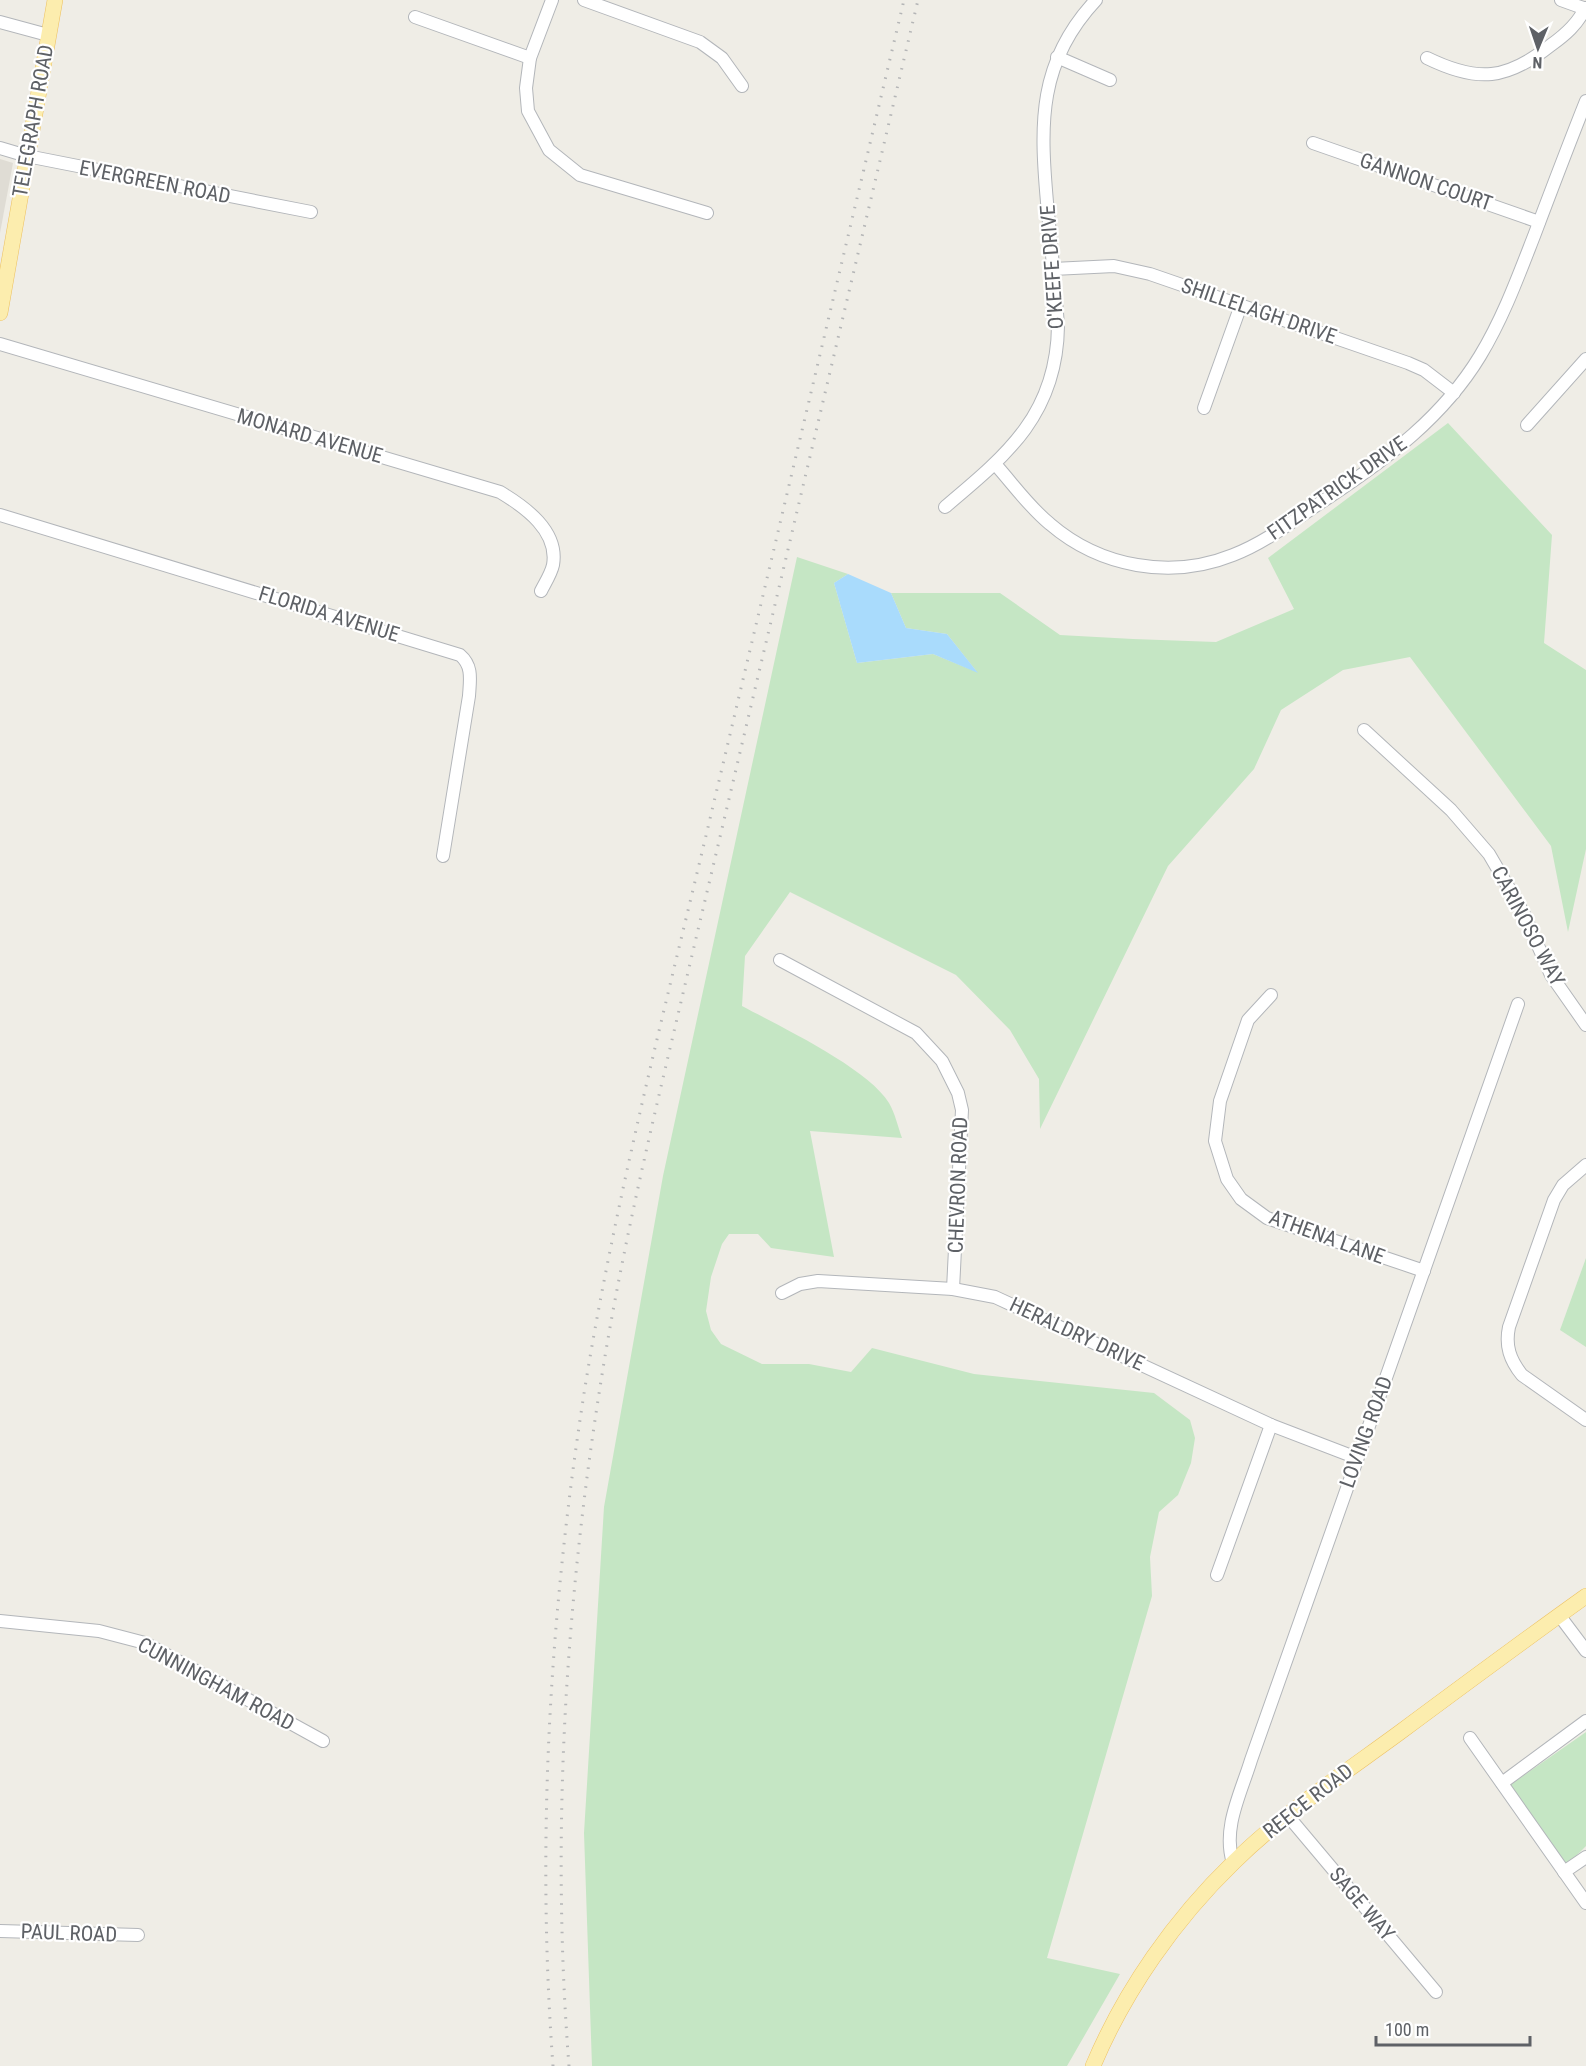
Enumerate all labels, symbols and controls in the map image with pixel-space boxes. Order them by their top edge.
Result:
north arrow [1508,18,1568,78]
street label: TELEGRAPH ROAD [8,43,58,199]
text: N [1532,53,1543,72]
street label: GANNON COURT [1357,148,1495,216]
street label: EVERGREEN ROAD [77,156,233,208]
street label: O'KEEFE DRIVE [1036,204,1068,330]
street label: SHILLELAGH DRIVE [1178,273,1340,349]
street label: MONARD AVENUE [234,404,386,468]
street label: FITZPATRICK DRIVE [1263,431,1411,545]
street label: FLORIDA AVENUE [256,581,402,647]
street label: CARINOSO WAY [1486,862,1570,990]
street label: CHEVRON ROAD [944,1116,972,1254]
street label: ATHENA LANE [1266,1205,1388,1269]
street label: HERALDRY DRIVE [1006,1292,1148,1376]
street label: LOVING ROAD [1335,1373,1397,1491]
street label: CUNNINGHAM ROAD [134,1633,298,1735]
street label: REECE ROAD [1259,1759,1357,1843]
street label: SAGE WAY [1324,1862,1400,1946]
street label: PAUL ROAD [20,1919,118,1947]
scale bar [1376,2009,1530,2047]
text: 100 m [1385,2019,1429,2040]

